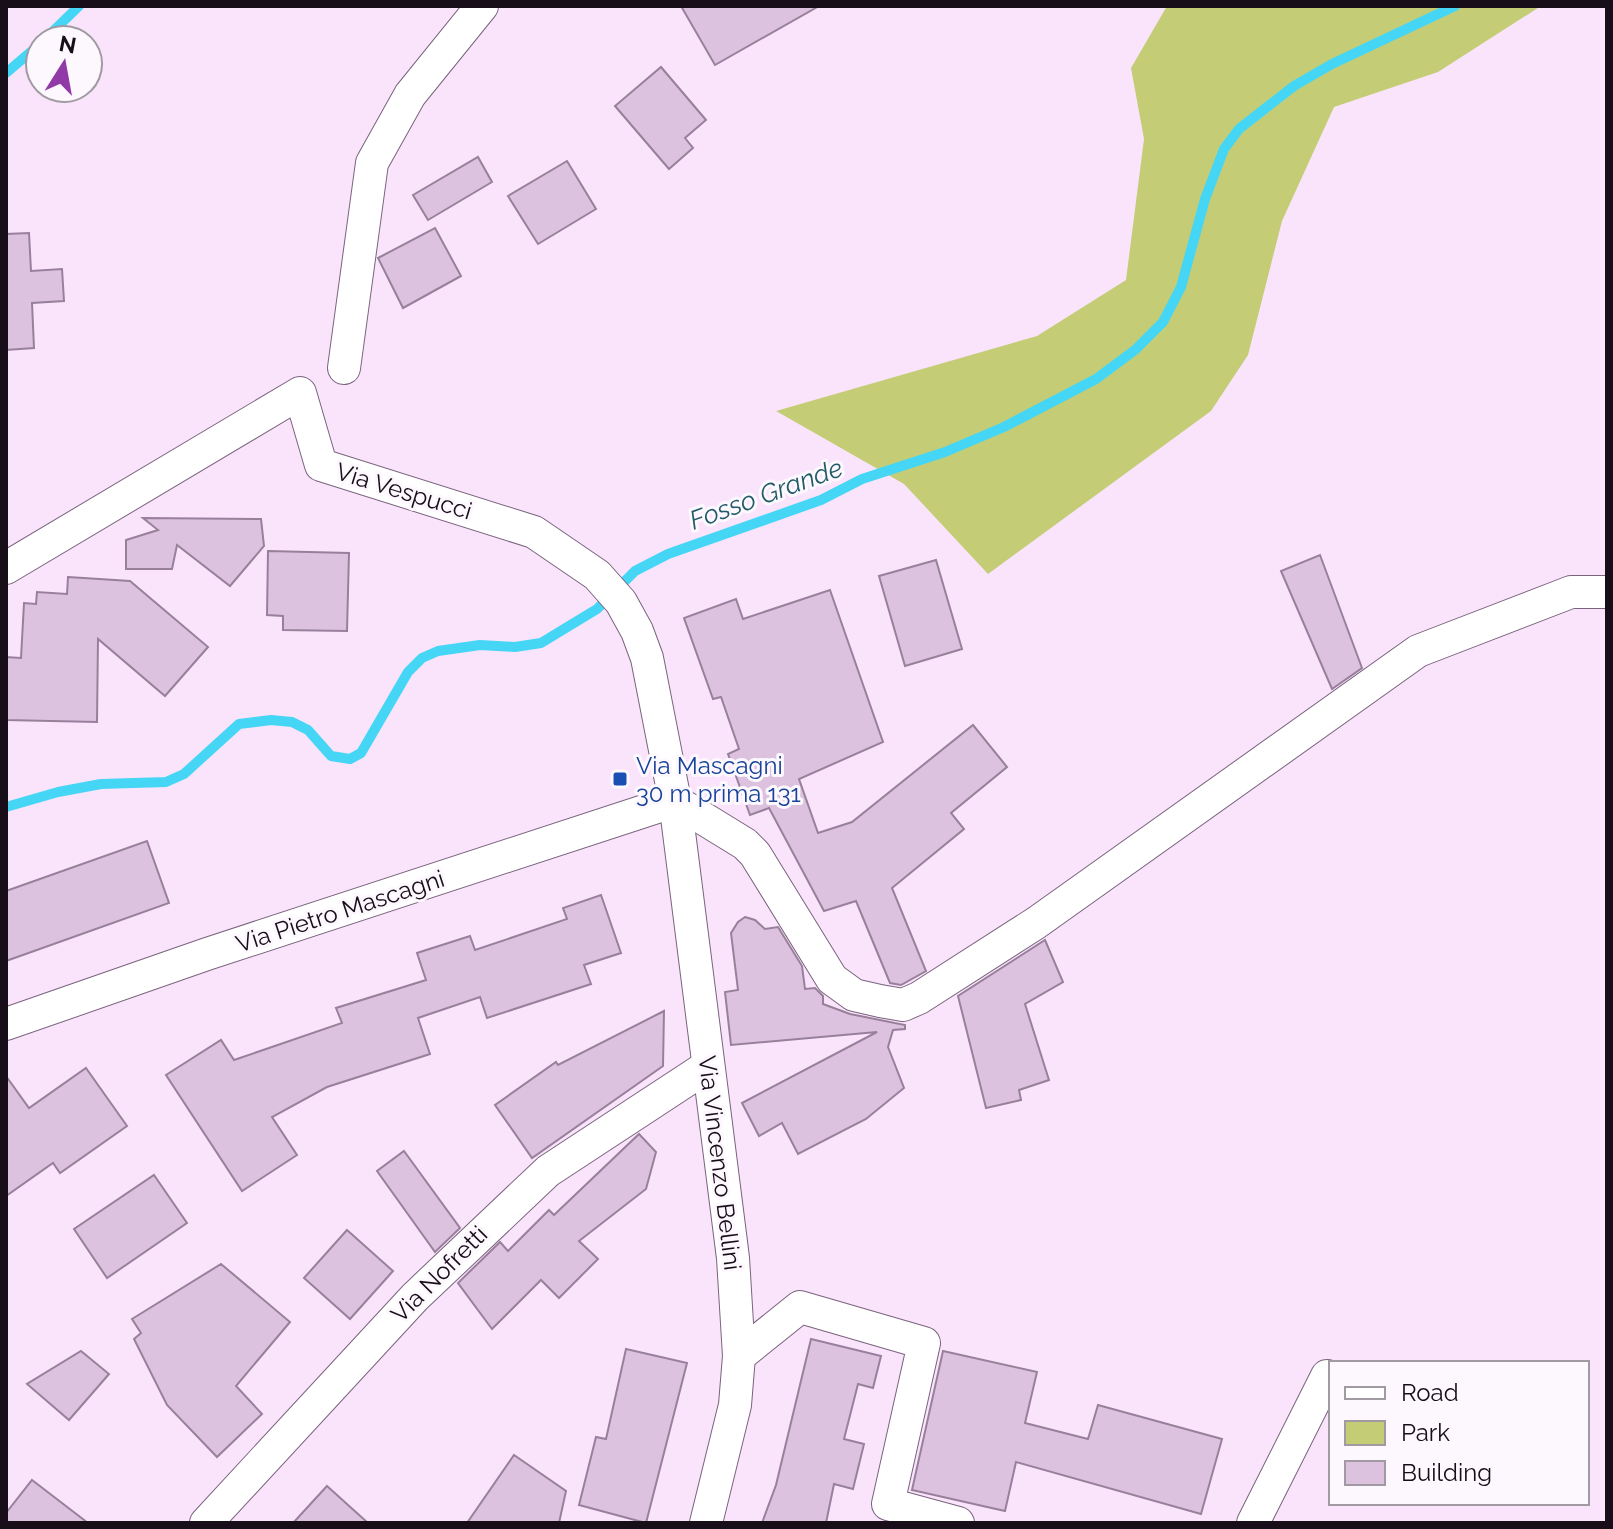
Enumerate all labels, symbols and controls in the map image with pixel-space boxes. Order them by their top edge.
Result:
north arrow [24,24,104,104]
text: N [57,30,79,59]
water label: Fosso Grande [685,452,847,536]
street label: Via Vespucci [332,457,476,525]
place label: Via Mascagni 30 m prima 131 [636,751,801,808]
marker: Via Mascagni 30 m prima 131 [611,770,629,788]
street label: Via Pietro Mascagni [232,864,448,958]
street label: Via Vincenzo Bellini [692,1054,748,1272]
street label: Via Nofretti [385,1220,493,1328]
legend [1329,1361,1589,1505]
text: Road [1401,1378,1459,1407]
text: Park [1401,1418,1450,1447]
text: Building [1401,1458,1492,1487]

